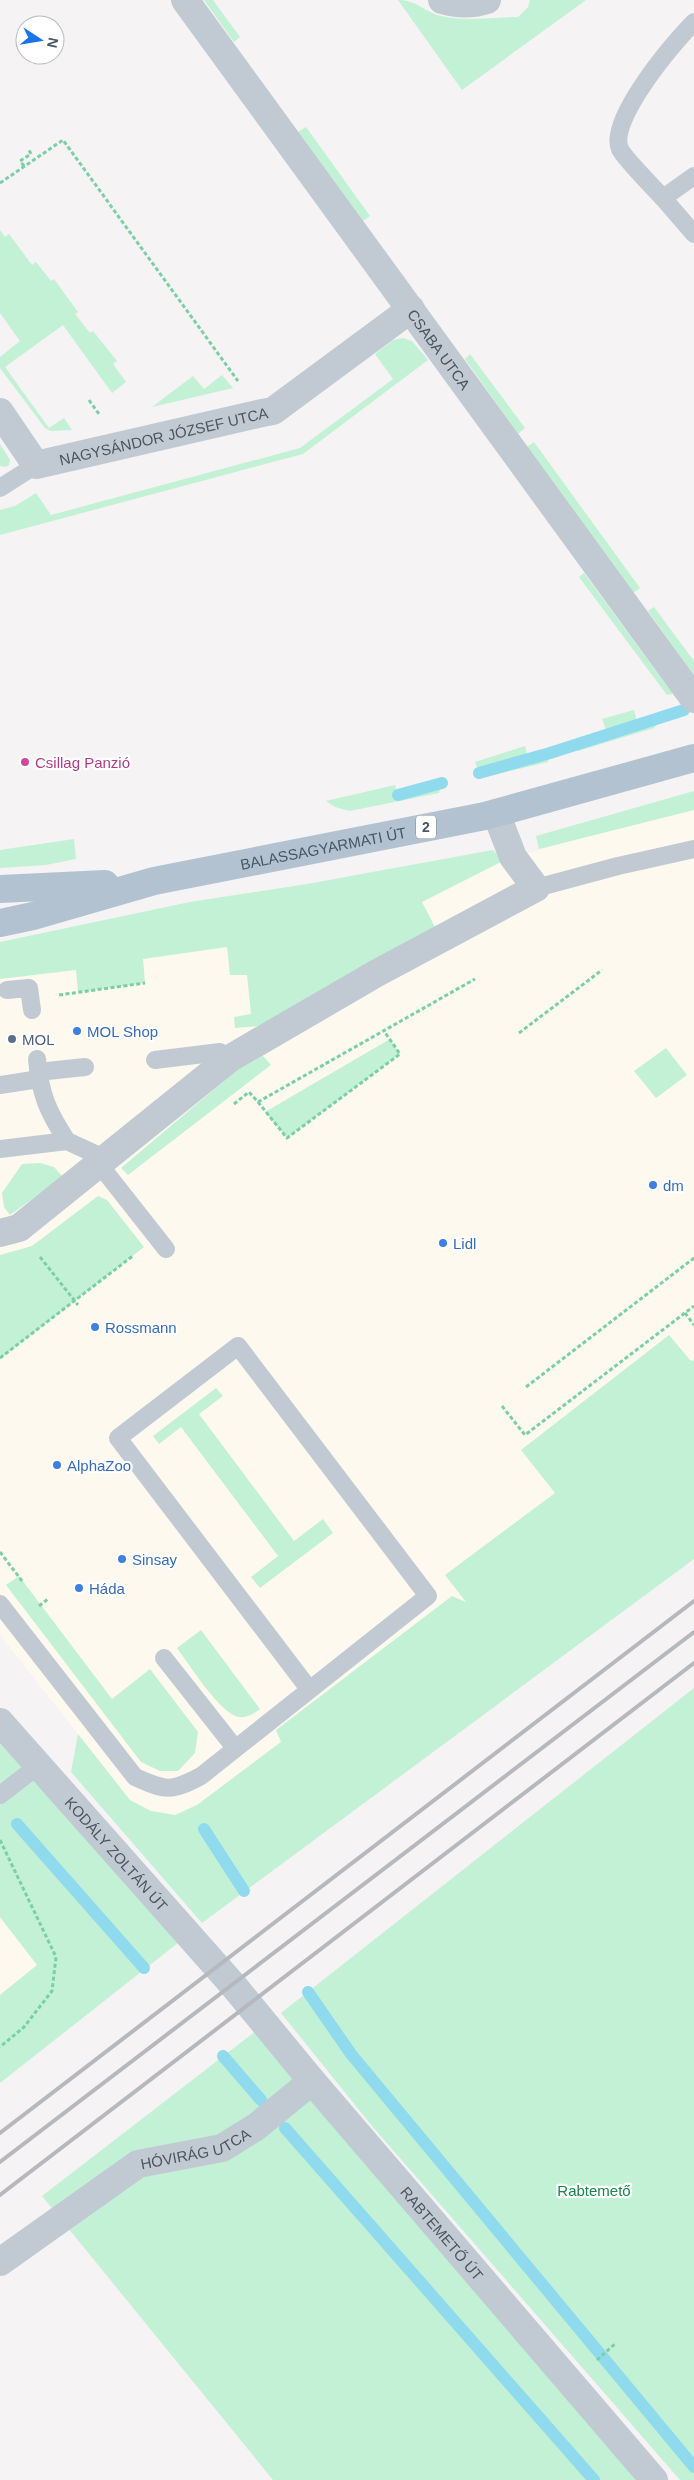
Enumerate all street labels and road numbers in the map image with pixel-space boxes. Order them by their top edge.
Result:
street label: CSABA UTCA [404,306,474,393]
street label: NAGYSÁNDOR JÓZSEF UTCA [58,404,269,468]
road number: 2 [416,816,436,839]
street label: BALASSAGYARMATI ÚT [239,823,408,872]
street label: KODÁLY ZOLTÁN ÚT [62,1793,171,1914]
street label: HÓVIRÁG UTCA [139,2124,253,2172]
street label: RABTEMETŐ ÚT [398,2183,487,2283]

